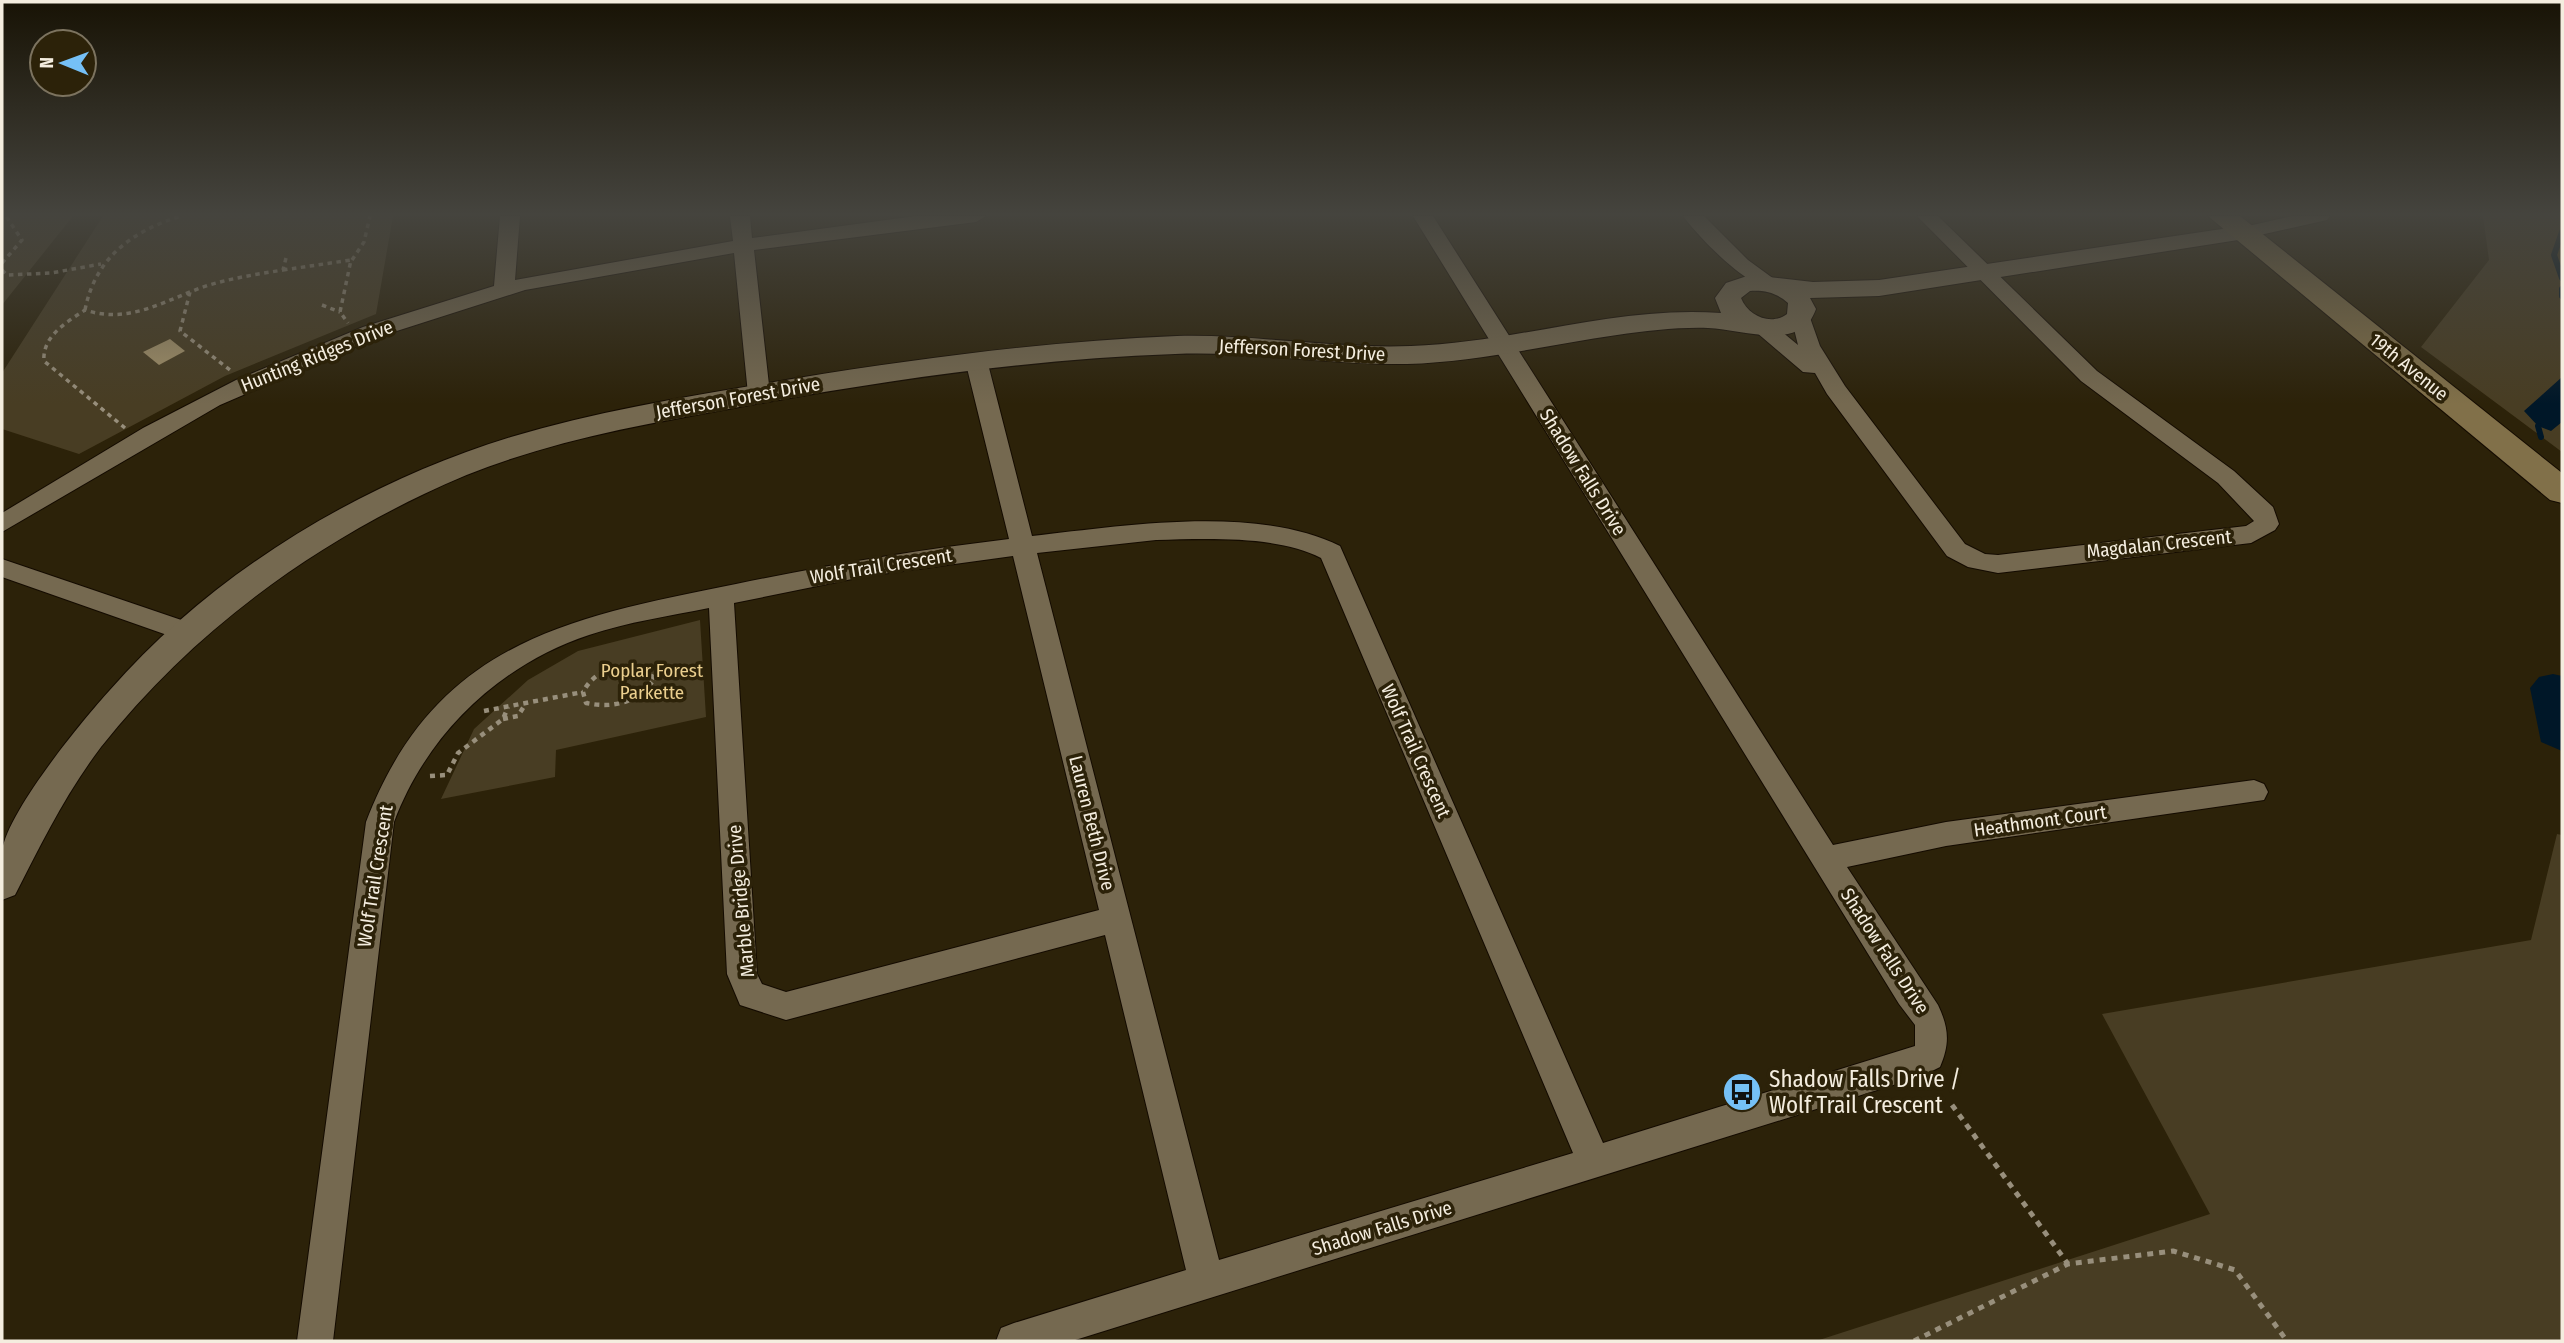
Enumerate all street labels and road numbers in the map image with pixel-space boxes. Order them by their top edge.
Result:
street label: Hunting Ridges Drive [238,315,396,397]
street label: 19th Avenue [2365,328,2453,406]
street label: Jefferson Forest Drive [1218,334,1386,366]
street label: Jefferson Forest Drive [654,372,822,424]
street label: Shadow Falls Drive [1535,404,1631,540]
street label: Magdalan Crescent [2085,525,2233,563]
street label: Wolf Trail Crescent [808,543,954,589]
street label: Wolf Trail Crescent [1376,681,1456,822]
street label: Lauren Beth Drive [1064,753,1120,893]
street label: Heathmont Court [1972,800,2109,842]
street label: Wolf Trail Crescent [352,803,398,949]
street label: Marble Bridge Drive [723,824,759,978]
street label: Shadow Falls Drive [1836,884,1934,1018]
street label: Shadow Falls Drive [1309,1196,1455,1260]

